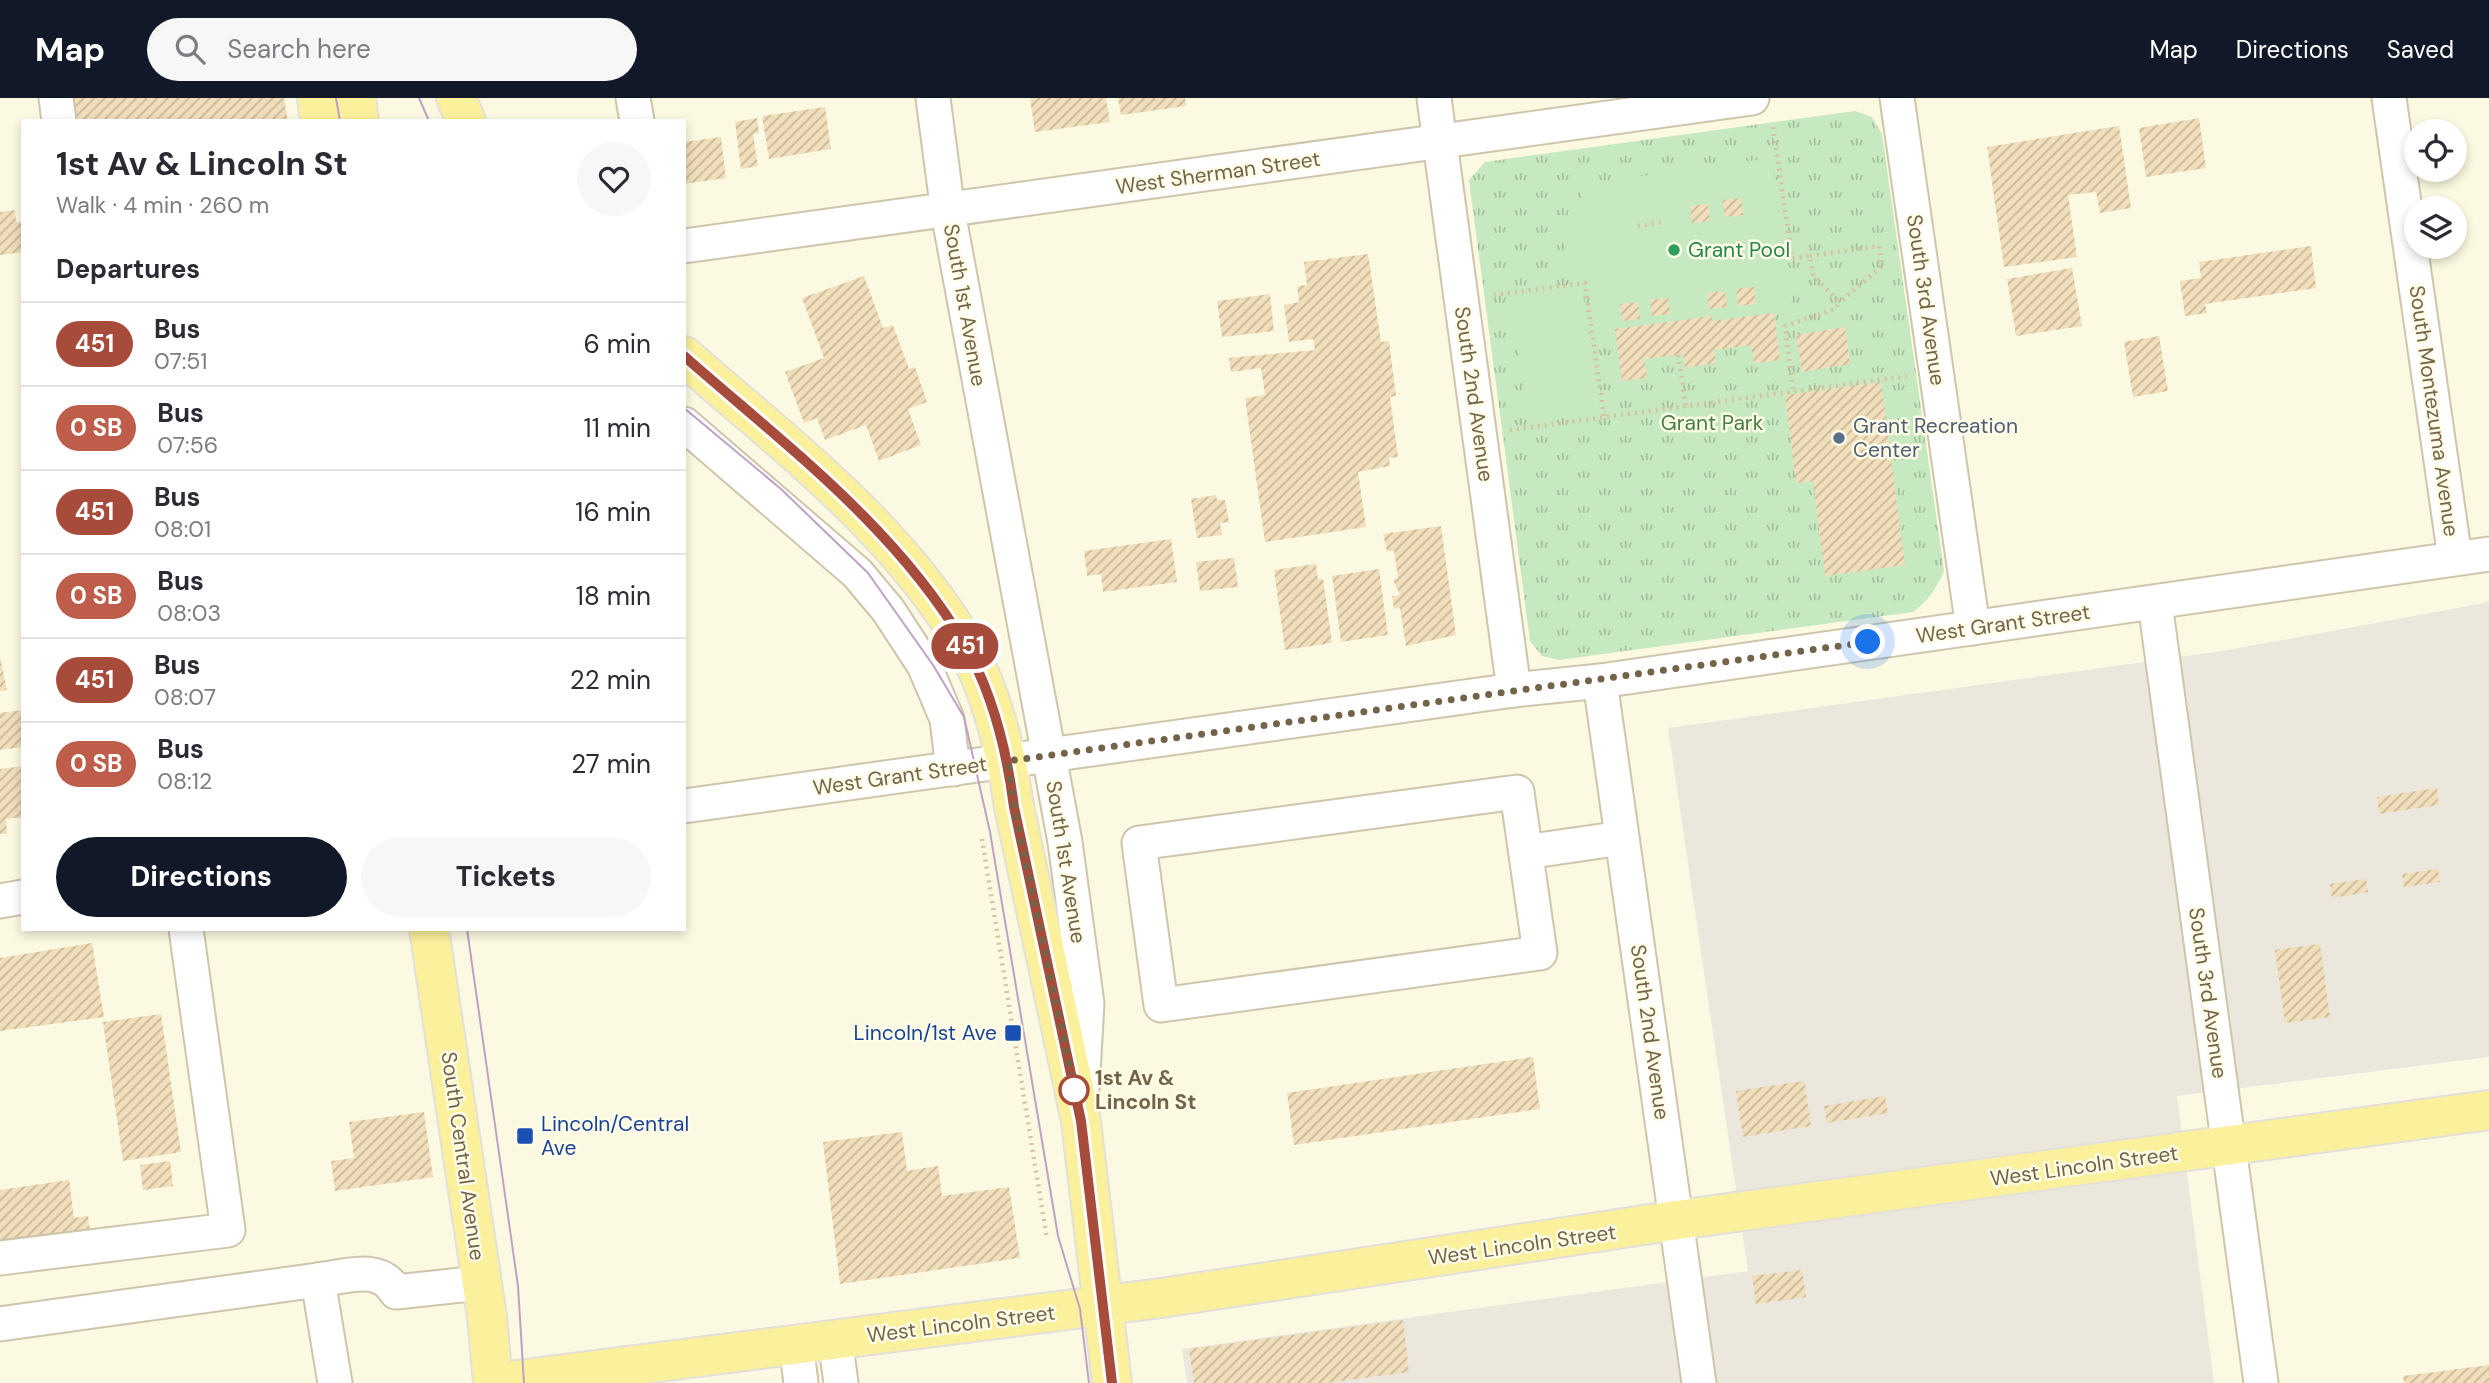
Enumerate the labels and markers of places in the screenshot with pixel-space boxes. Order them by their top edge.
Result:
place label: Grant Pool [1688,236,1790,264]
marker: Grant Pool [1666,242,1682,258]
place label: Grant Recreation Center [1853,412,2018,464]
marker: Grant Recreation Center [1831,430,1847,446]
place label: Lincoln/1st Ave [854,1019,997,1047]
marker: Lincoln/1st Ave [1003,1023,1023,1043]
place label: 1st Av & Lincoln St [1095,1064,1196,1116]
marker: 1st Av & Lincoln St [1059,1075,1089,1105]
place label: Lincoln/Central Ave [541,1110,689,1162]
marker: Lincoln/Central Ave [515,1126,535,1146]

